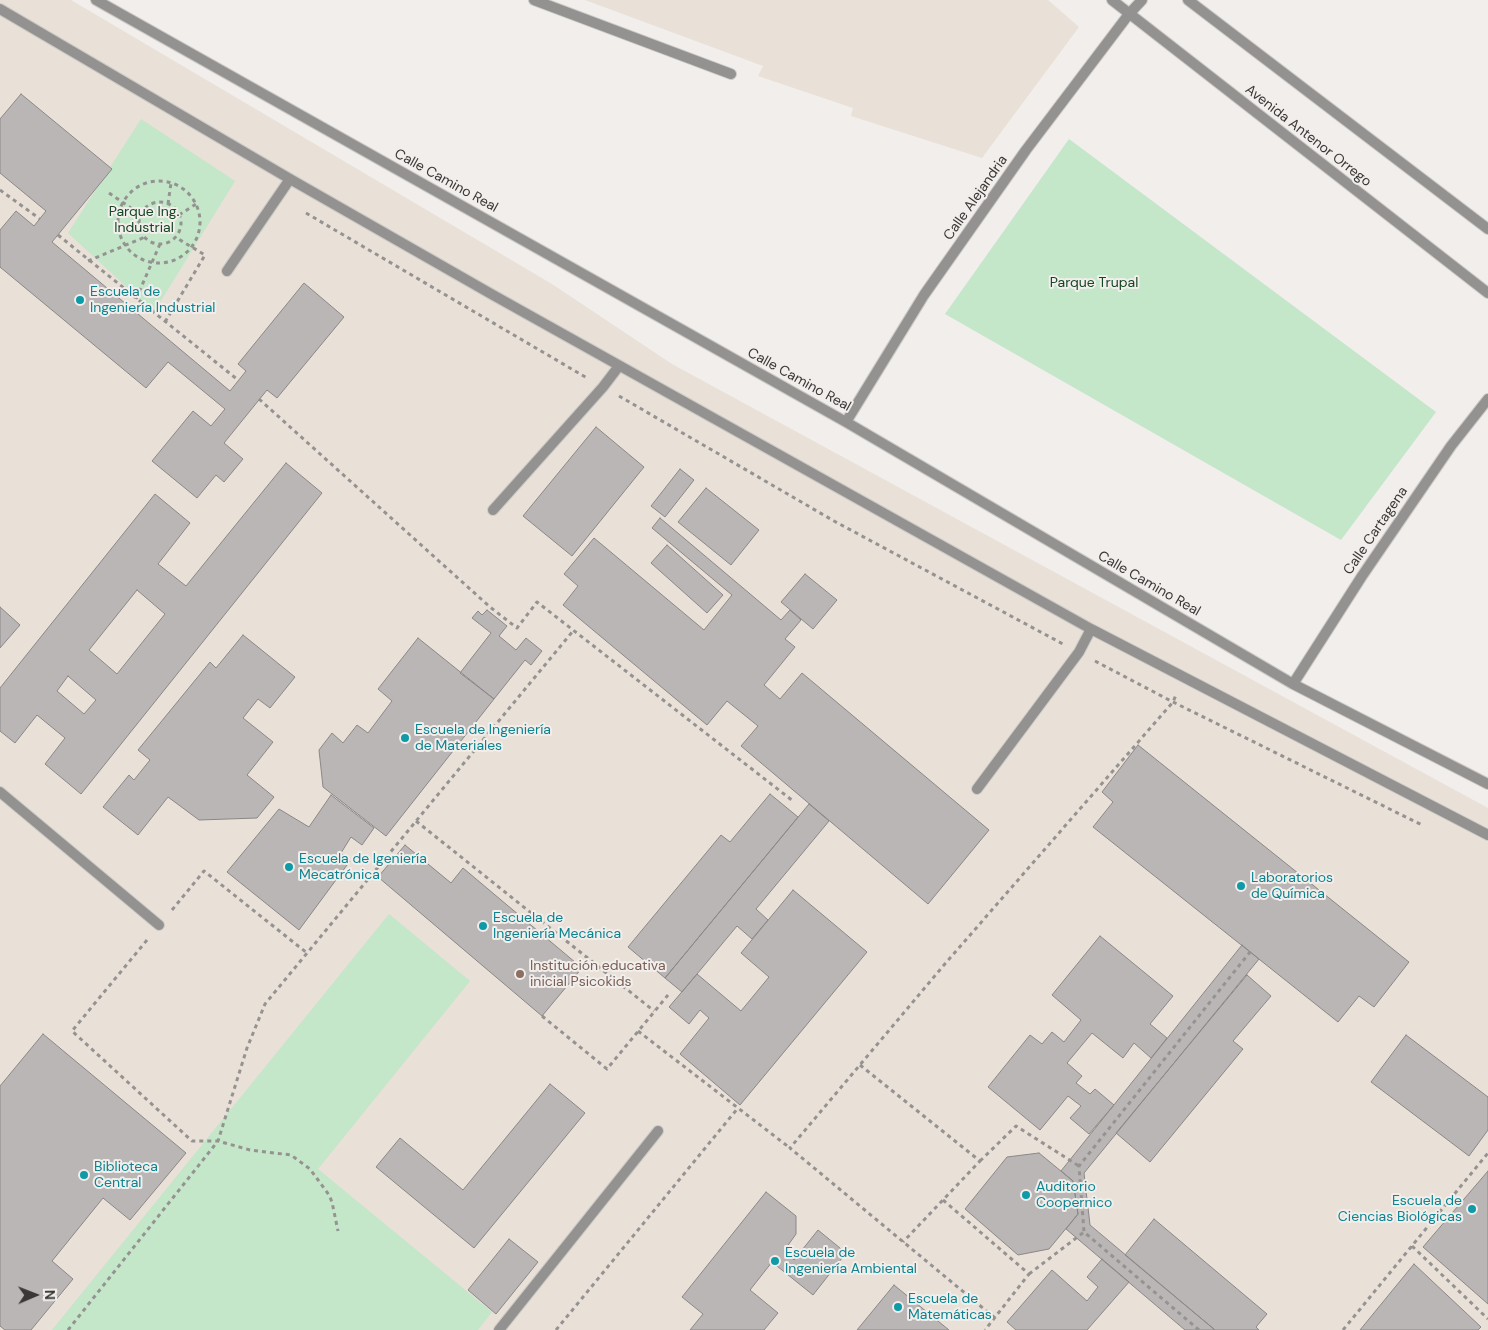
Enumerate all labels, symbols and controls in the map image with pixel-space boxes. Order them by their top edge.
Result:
street label: Avenida Antenor Orrego [1242,81,1374,191]
street label: Calle Camino Real [391,146,501,216]
street label: Calle Alejandria [940,152,1012,244]
park label: Parque Ing. Industrial [109,204,179,236]
park label: Parque Trupal [1050,275,1138,291]
place label: Escuela de Ingeniería Industrial [90,284,215,316]
marker: Escuela de Ingeniería Industrial [74,294,86,306]
street label: Calle Camino Real [744,345,854,415]
street label: Calle Cartagena [1340,484,1412,578]
street label: Calle Camino Real [1095,548,1203,620]
place label: Escuela de Ingeniería de Materiales [415,722,551,754]
marker: Escuela de Ingeniería de Materiales [399,732,411,744]
place label: Escuela de Igeniería Mecatrónica [299,851,427,884]
marker: Escuela de Igeniería Mecatrónica [283,861,295,873]
place label: Laboratorios de Química [1251,870,1333,902]
marker: Laboratorios de Química [1235,880,1247,892]
place label: Escuela de Ingeniería Mecánica [493,910,621,942]
marker: Escuela de Ingeniería Mecánica [477,920,489,932]
place label: Institución educativa inicial Psicokids [530,958,665,990]
marker: Institución educativa inicial Psicokids [514,968,526,980]
place label: Biblioteca Central [94,1159,158,1192]
marker: Biblioteca Central [78,1169,90,1181]
place label: Auditorio Coopernico [1036,1179,1112,1212]
marker: Auditorio Coopernico [1020,1189,1032,1201]
place label: Escuela de Ciencias Biológicas [1338,1193,1462,1226]
marker: Escuela de Ciencias Biológicas [1466,1203,1478,1215]
place label: Escuela de Ingeniería Ambiental [785,1245,917,1278]
marker: Escuela de Ingeniería Ambiental [769,1255,781,1267]
north arrow [10,1270,60,1320]
text: N [41,1289,59,1300]
place label: Escuela de Matemáticas [908,1291,992,1324]
marker: Escuela de Matemáticas [892,1301,904,1313]

